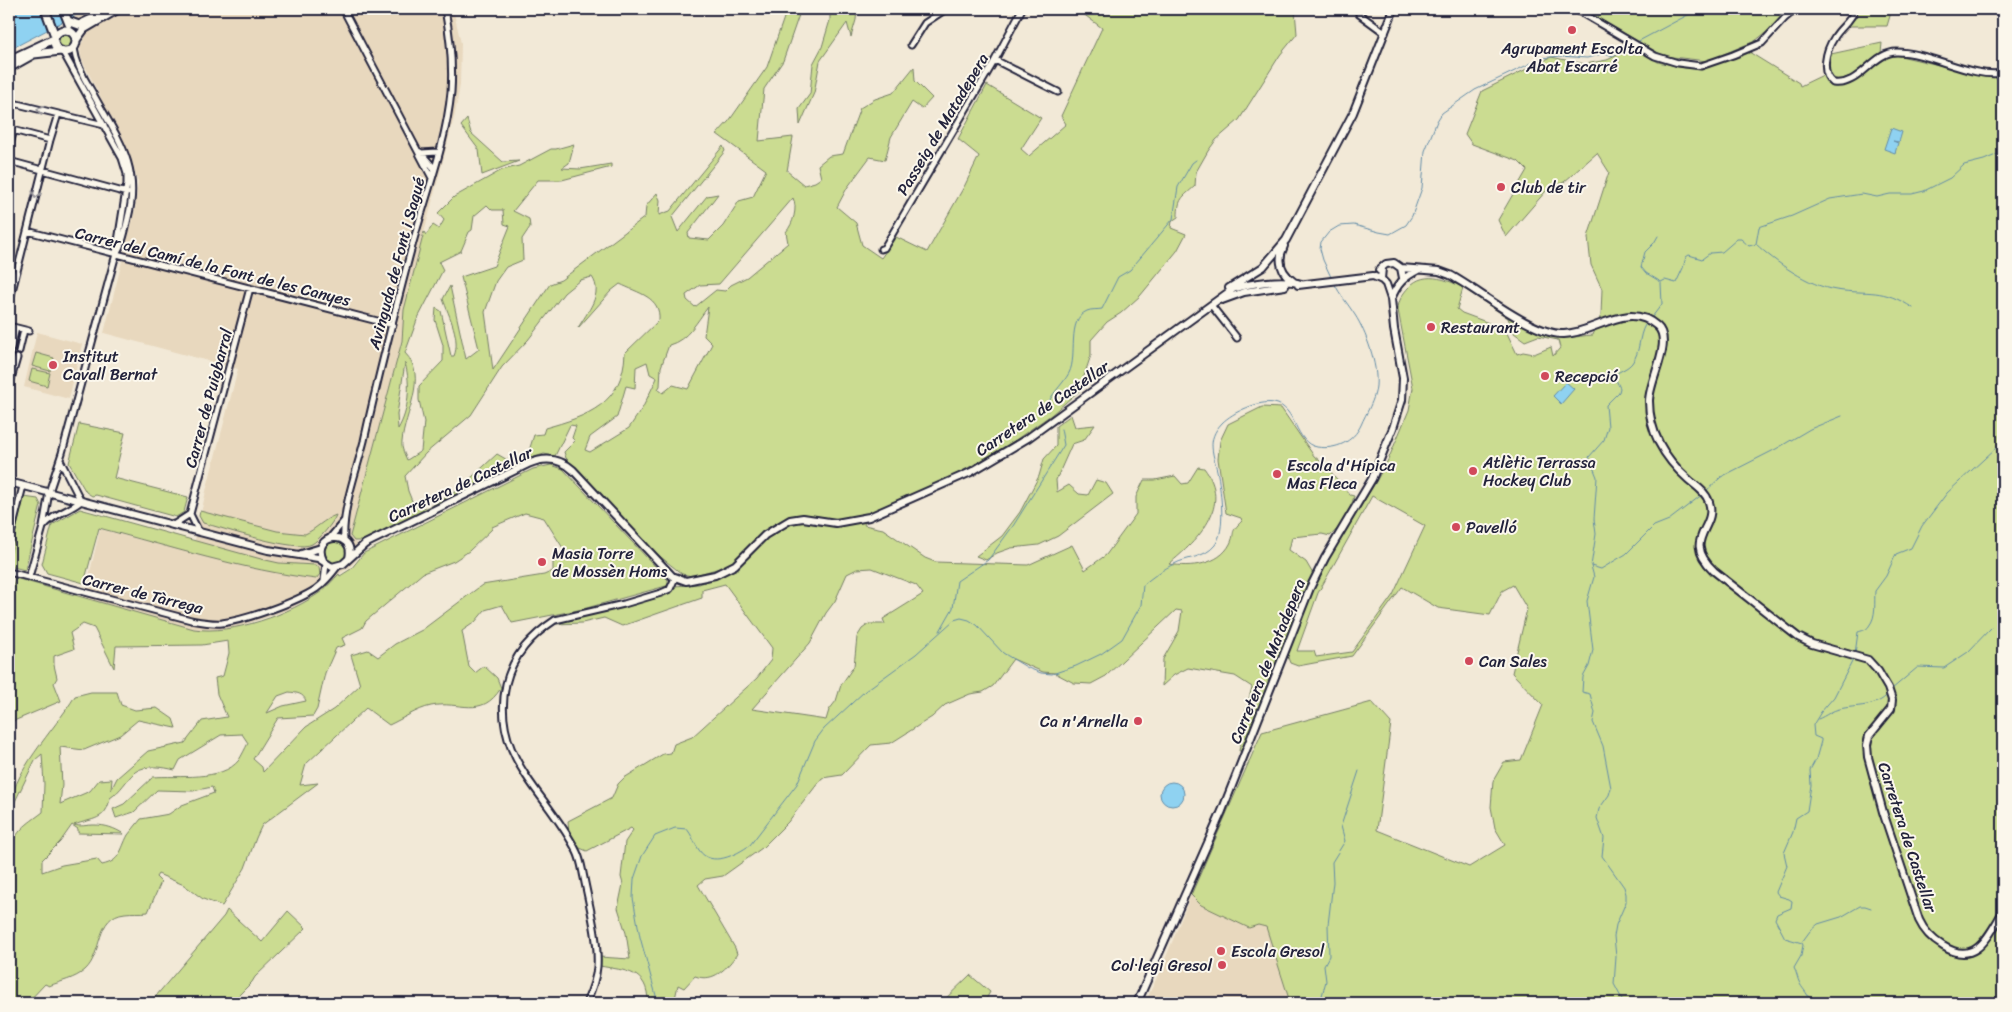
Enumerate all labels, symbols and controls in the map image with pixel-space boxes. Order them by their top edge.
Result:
marker: Agrupament Escolta Abat Escarré [1566,24,1578,36]
place label: Agrupament Escolta Abat Escarré [1500,34,1644,81]
street label: Passeig de Matadepera [888,47,997,201]
one-way arrow [36,105,44,115]
place label: Club de tir [1511,173,1587,202]
street label: Avinguda de Font i Sagué [359,174,433,353]
marker: Club de tir [1495,181,1507,193]
one-way arrow [32,191,42,199]
street label: Carrer del Camí de la Font de les Canyes [72,218,354,315]
place label: Restaurant [1441,313,1520,342]
marker: Restaurant [1425,321,1437,333]
street label: Carrer de Puigbarral [176,325,241,471]
place label: Institut Cavall Bernat [62,342,158,389]
street label: Carretera de Castellar [969,352,1116,464]
marker: Institut Cavall Bernat [47,359,59,371]
place label: Recepció [1555,362,1619,391]
marker: Recepció [1539,370,1551,382]
street label: Carretera de Castellar [383,438,539,531]
place label: Atlètic Terrassa Hockey Club [1482,448,1596,495]
place label: Escola d'Hípica Mas Fleca [1287,451,1396,498]
marker: Atlètic Terrassa Hockey Club [1467,465,1479,477]
marker: Escola d'Hípica Mas Fleca [1271,468,1283,480]
place label: Pavelló [1466,513,1518,542]
marker: Pavelló [1450,521,1462,533]
place label: Masia Torre de Mossèn Homs [552,539,668,586]
marker: Masia Torre de Mossèn Homs [536,556,548,568]
street label: Carrer de Tàrrega [80,564,207,623]
street label: Carretera de Matadepera [1221,574,1314,748]
place label: Can Sales [1479,647,1547,676]
marker: Can Sales [1463,655,1475,667]
place label: Ca n'Arnella [1040,707,1129,736]
marker: Ca n'Arnella [1132,715,1144,727]
street label: Carretera de Castellar [1870,758,1946,917]
place label: Escola Gresol [1231,937,1325,966]
marker: Escola Gresol [1215,945,1227,957]
place label: Col·legi Gresol [1111,951,1212,980]
marker: Col·legi Gresol [1216,959,1228,971]

